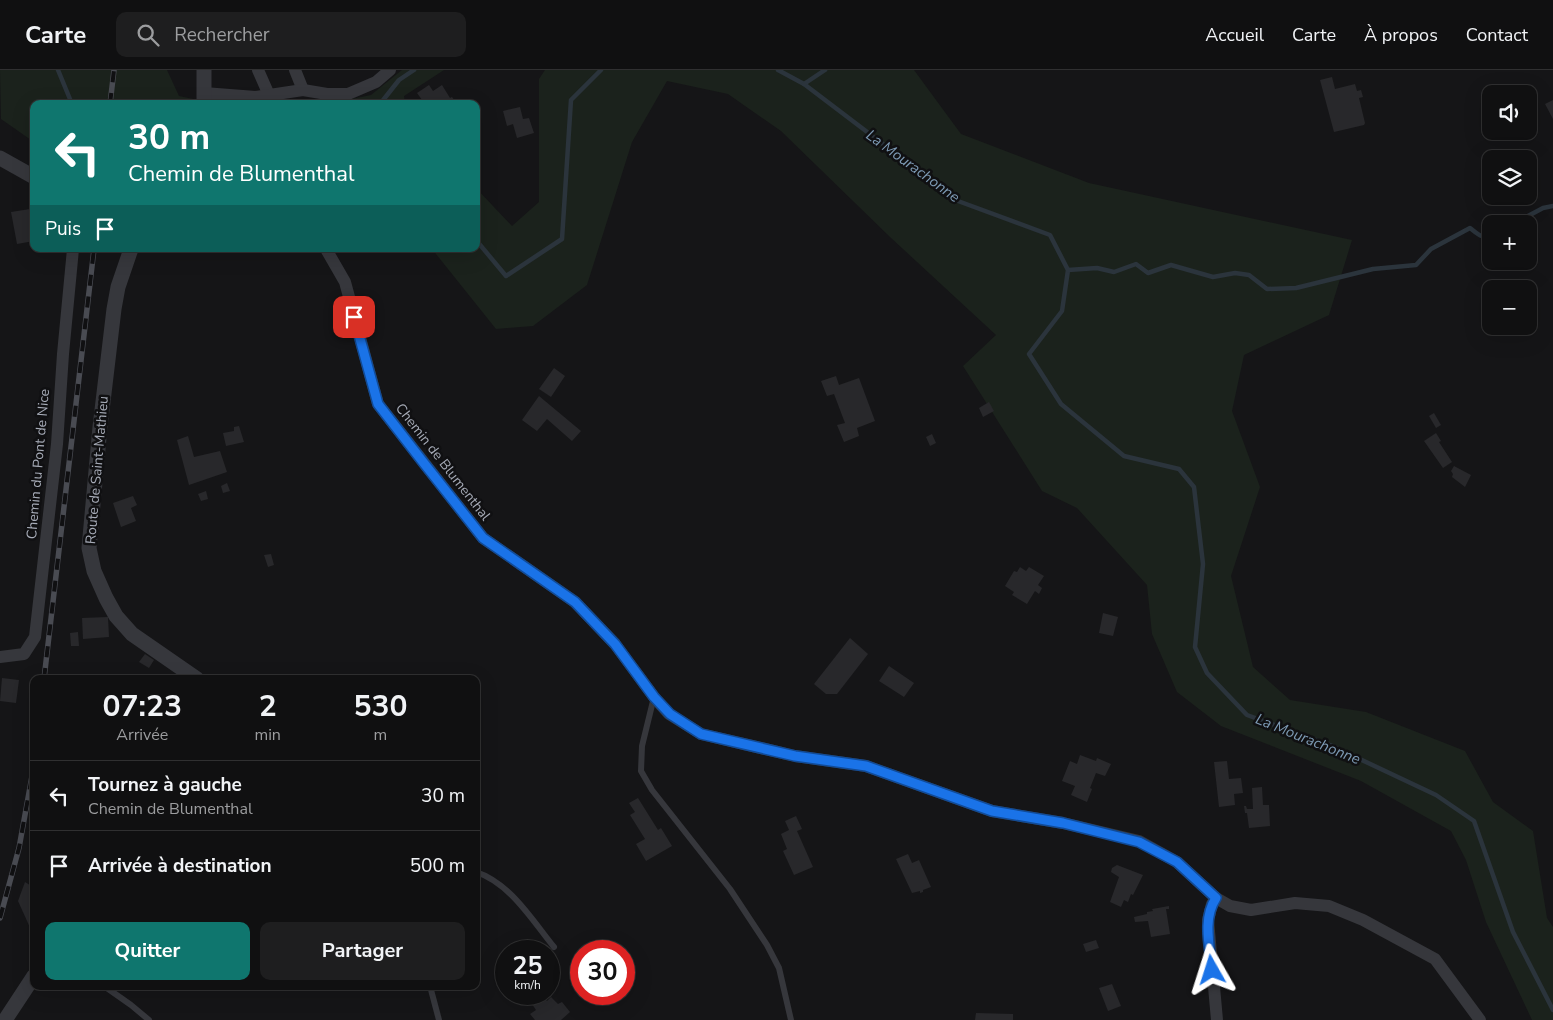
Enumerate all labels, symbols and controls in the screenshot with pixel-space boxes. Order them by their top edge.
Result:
search box [116,12,466,57]
text: Carte [25,19,86,51]
icon: search [134,21,162,49]
text: Rechercher [174,22,270,48]
text: Accueil [1205,23,1264,47]
text: Carte [1292,23,1336,47]
text: À propos [1364,23,1438,47]
text: Contact [1466,23,1528,47]
map controls [1482,85,1537,335]
button: sound [1482,85,1537,140]
text: 30 m [128,114,210,161]
icon: left [45,120,110,185]
water label: La Mourachonne [862,125,964,207]
button: layers [1482,150,1537,205]
text: Chemin de Blumenthal [128,159,354,189]
icon: arrive [91,215,119,243]
button: + [1482,215,1537,270]
text: Puis [45,216,81,242]
button: − [1482,280,1537,335]
pin [333,296,375,338]
icon: arrive [340,303,368,331]
street label: Chemin du Pont de Nice [22,388,54,540]
street label: Route de Saint-Mathieu [81,395,113,545]
street label: Chemin de Blumenthal [391,399,495,525]
text: 07:23 [103,686,182,727]
text: 2 [259,686,277,727]
text: 530 [353,686,407,727]
water label: La Mourachonne [1253,709,1363,769]
text: Arrivée [116,724,168,746]
text: min [254,724,281,746]
text: m [374,724,387,746]
text: Tournez à gauche [88,772,242,798]
icon: left [45,782,73,810]
text: 30 m [421,783,465,809]
text: Chemin de Blumenthal [88,798,253,820]
icon: arrive [45,852,73,880]
text: Arrivée à destination [88,853,272,879]
text: 500 m [410,853,465,879]
button: Quitter [45,922,250,980]
button: Partager [260,922,465,980]
speed limit sign: 30 [570,940,635,1005]
position arrow [1185,943,1237,995]
text: 25 [512,949,543,983]
text: km/h [514,977,541,993]

